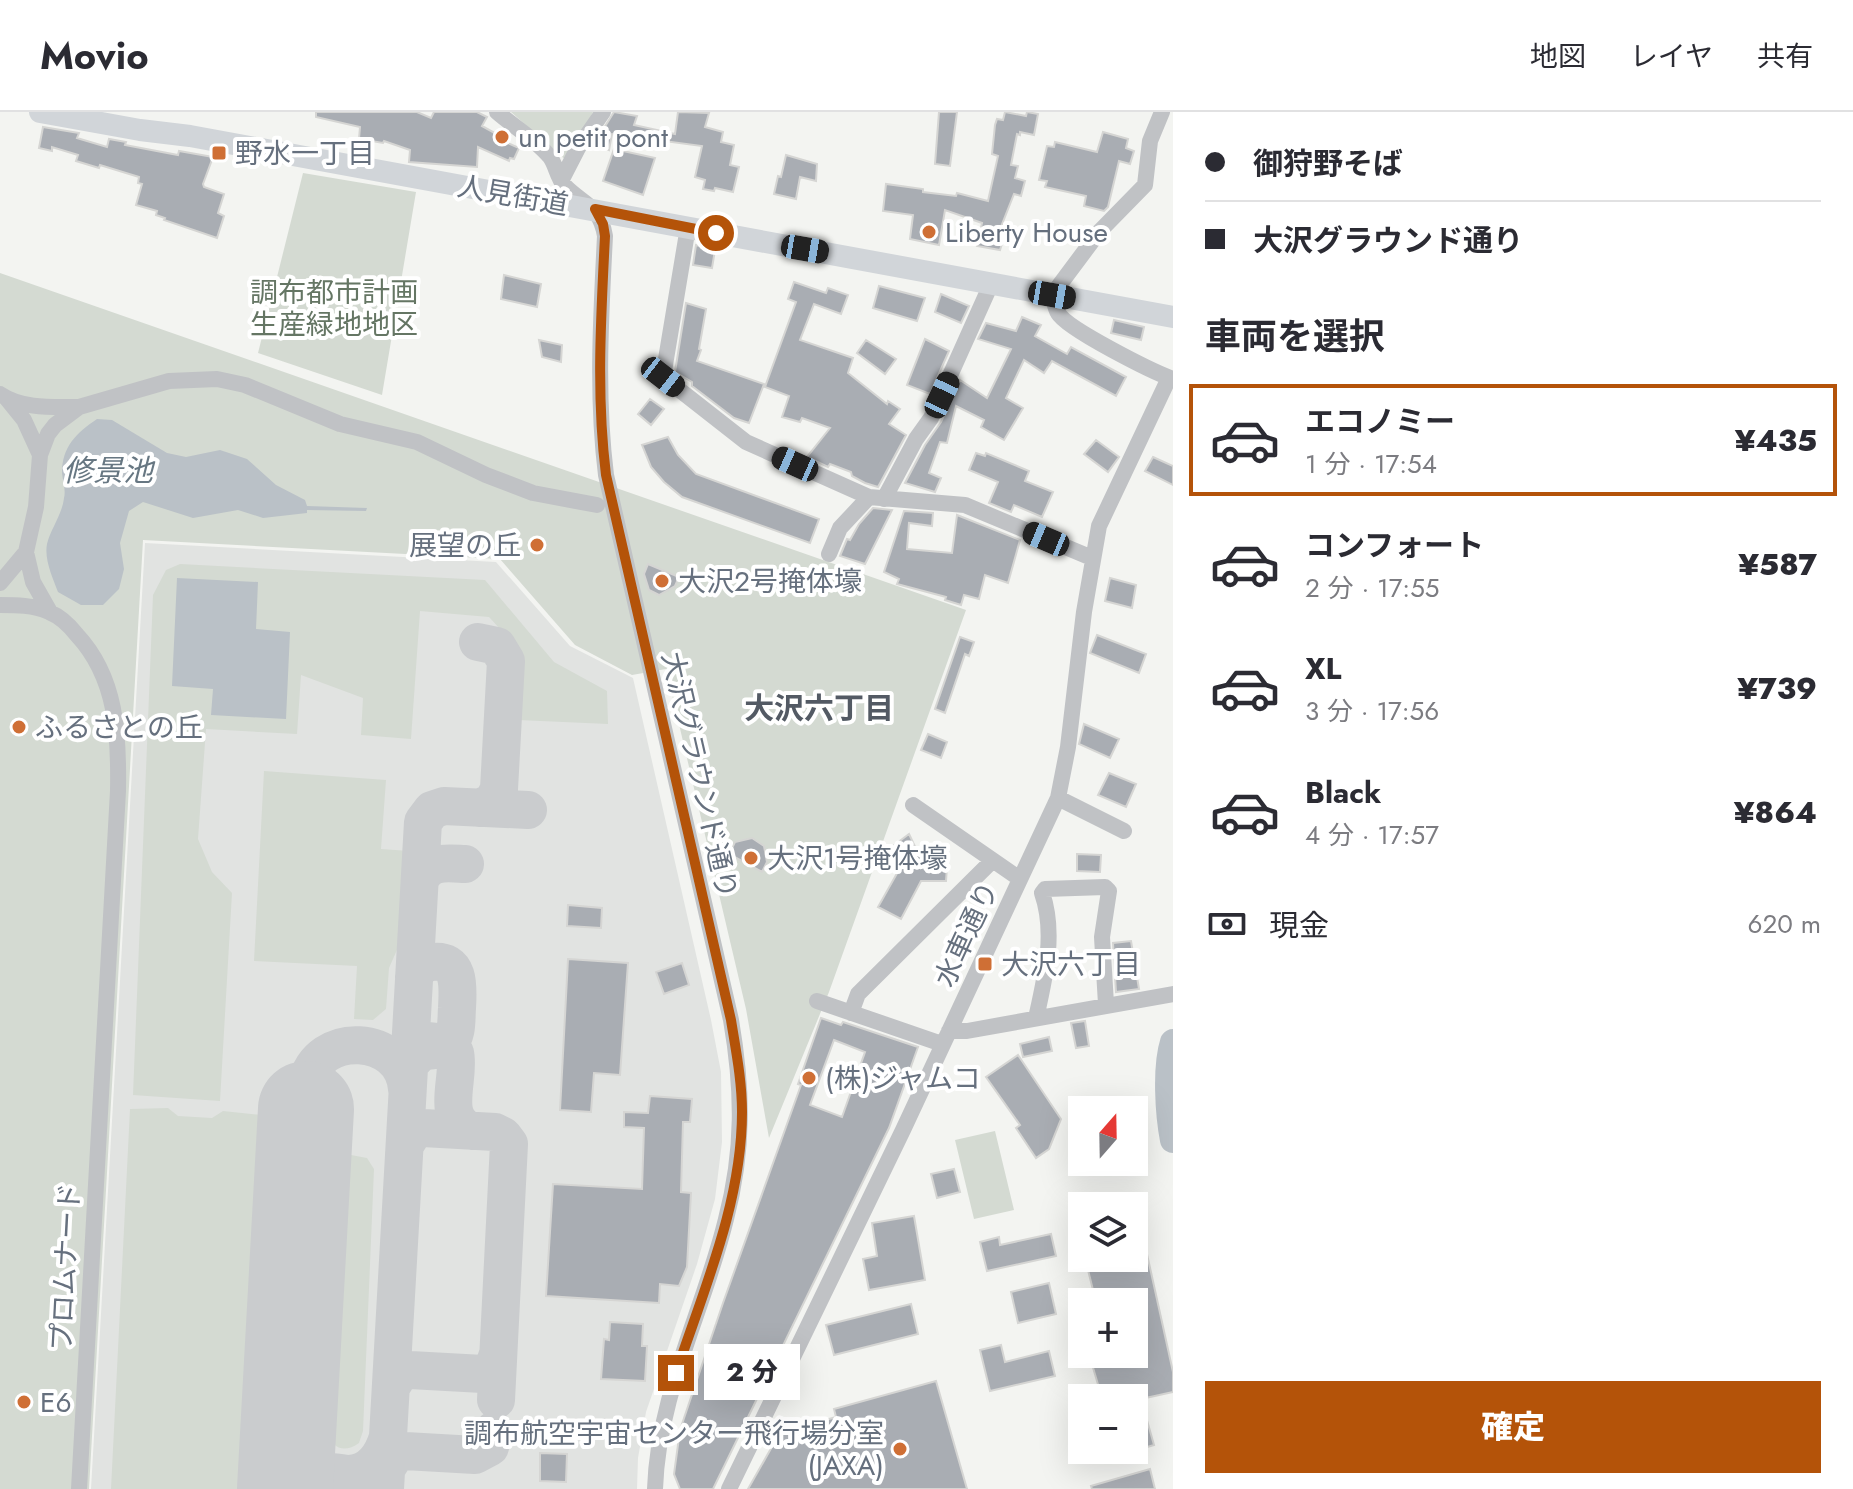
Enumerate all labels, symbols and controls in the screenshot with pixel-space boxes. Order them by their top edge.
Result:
text: Movio [40,28,149,83]
text: 地図 [1530,36,1586,77]
text: レイヤ [1630,36,1713,77]
text: 共有 [1757,36,1813,77]
place label: un petit pont [518,117,668,158]
marker: un petit pont [493,128,511,146]
place label: 野水一丁目 [235,133,375,174]
text: 御狩野そば [1253,142,1403,185]
marker: 野水一丁目 [210,144,228,162]
street label: 人見街道 [454,166,572,225]
place label: Liberty House [945,212,1108,253]
route start [698,215,734,251]
text: 大沢グラウンド通り [1253,219,1523,262]
marker: Liberty House [920,223,938,241]
car [779,233,831,265]
park label: 調布都市計画 生産緑地地区 [250,272,418,345]
car [1026,279,1078,311]
text: 車両を選択 [1205,310,1385,362]
car [637,353,689,401]
car [921,368,963,422]
text: エコノミー [1305,400,1455,443]
icon: car [1209,404,1281,476]
text: ¥435 [1735,419,1817,462]
car [768,443,822,485]
text: 1 分 · 17:54 [1305,445,1437,483]
water label: 修景池 [63,449,156,492]
car [1019,519,1073,559]
text: コンフォート [1305,524,1484,567]
place label: 展望の丘 [409,525,521,566]
icon: car [1209,528,1281,600]
marker: 展望の丘 [528,536,546,554]
text: ¥587 [1738,543,1817,586]
place label: 大沢2号掩体壕 [678,561,862,602]
text: 2 分 · 17:55 [1305,569,1439,607]
marker: 大沢2号掩体壕 [653,572,671,590]
text: XL [1305,647,1341,690]
street label: 大沢グラウンド通り [651,648,748,903]
icon: car [1209,652,1281,724]
text: ¥739 [1737,667,1817,710]
district label: 大沢六丁目 [744,687,894,730]
text: 3 分 · 17:56 [1305,692,1439,730]
place label: ふるさとの丘 [35,707,203,748]
marker: ふるさとの丘 [10,718,28,736]
text: Black [1305,771,1381,814]
icon: car [1209,776,1281,848]
text: ¥864 [1734,791,1817,834]
text: 4 分 · 17:57 [1305,816,1439,854]
place label: 大沢1号掩体壕 [767,838,948,879]
marker: 大沢1号掩体壕 [742,849,760,867]
street label: 水車通り [924,875,1009,994]
icon: cash [1205,902,1249,946]
text: 現金 [1269,904,1329,947]
text: 620 m [1748,905,1821,943]
place label: 大沢六丁目 [1001,944,1141,985]
marker: 大沢六丁目 [976,955,994,973]
place label: (株)ジャムコ [825,1058,981,1099]
marker: (株)ジャムコ [800,1069,818,1087]
north arrow [1068,1096,1148,1176]
map controls [1068,1096,1148,1464]
street label: プロムナード [41,1182,90,1352]
button: layers [1068,1192,1148,1272]
button: + [1068,1288,1148,1368]
callout: 2 分 [704,1345,800,1401]
text: 2 分 [726,1353,778,1391]
route end [658,1355,694,1391]
button: 確定 [1205,1381,1821,1473]
place label: E6 [40,1382,72,1423]
button: − [1068,1384,1148,1464]
marker: E6 [15,1393,33,1411]
place label: 調布航空宇宙センター飛行場分室 (JAXA) [464,1413,884,1486]
marker: 調布航空宇宙センター飛行場分室 (JAXA) [891,1440,909,1458]

